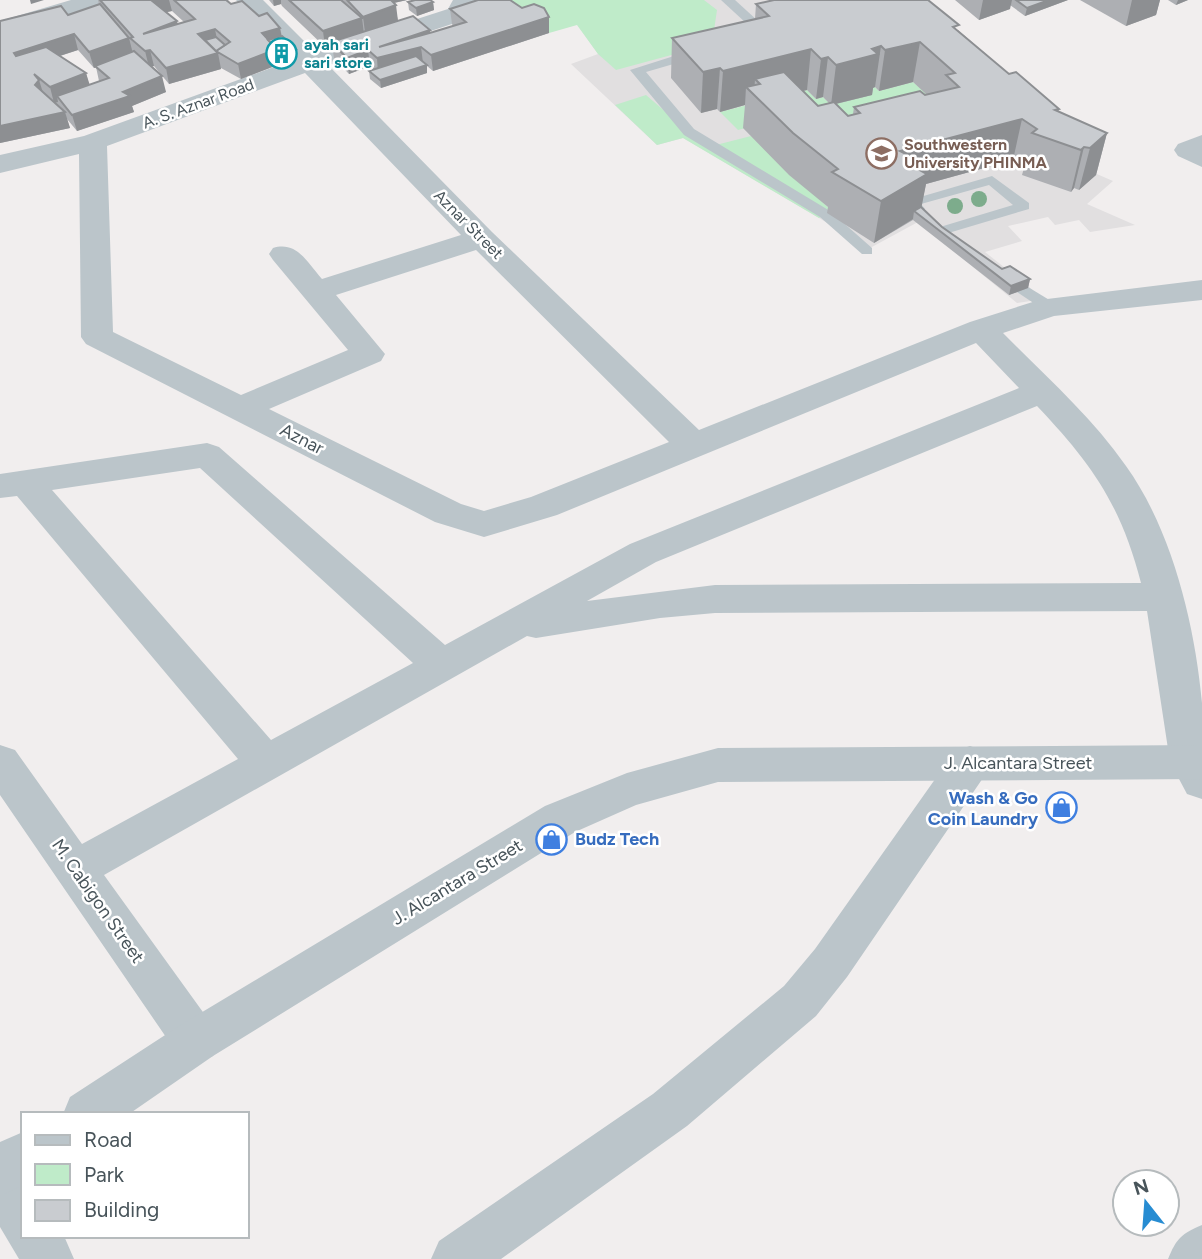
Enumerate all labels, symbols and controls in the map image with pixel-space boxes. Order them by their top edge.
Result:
place label: ayah sari sari store [304,35,372,72]
building icon: ayah sari sari store [264,36,298,70]
street label: A. S. Aznar Road [140,75,256,132]
place label: Southwestern University PHINMA [904,135,1048,172]
school or university icon: Southwestern University PHINMA [864,136,898,170]
street label: Aznar Street [430,186,507,263]
street label: Aznar [276,419,328,459]
street label: J. Alcantara Street [944,752,1092,774]
place label: Wash & Go Coin Laundry [928,787,1039,830]
shop icon: Wash & Go Coin Laundry [1044,791,1078,825]
shop icon: Budz Tech [535,822,569,856]
place label: Budz Tech [575,828,659,850]
street label: J. Alcantara Street [388,834,527,930]
street label: M. Cabigon Street [47,835,149,967]
legend [21,1112,248,1238]
text: Road [84,1127,132,1152]
text: Park [84,1162,125,1187]
north arrow [1111,1168,1181,1238]
text: N [1131,1174,1152,1200]
text: Building [84,1197,159,1222]

